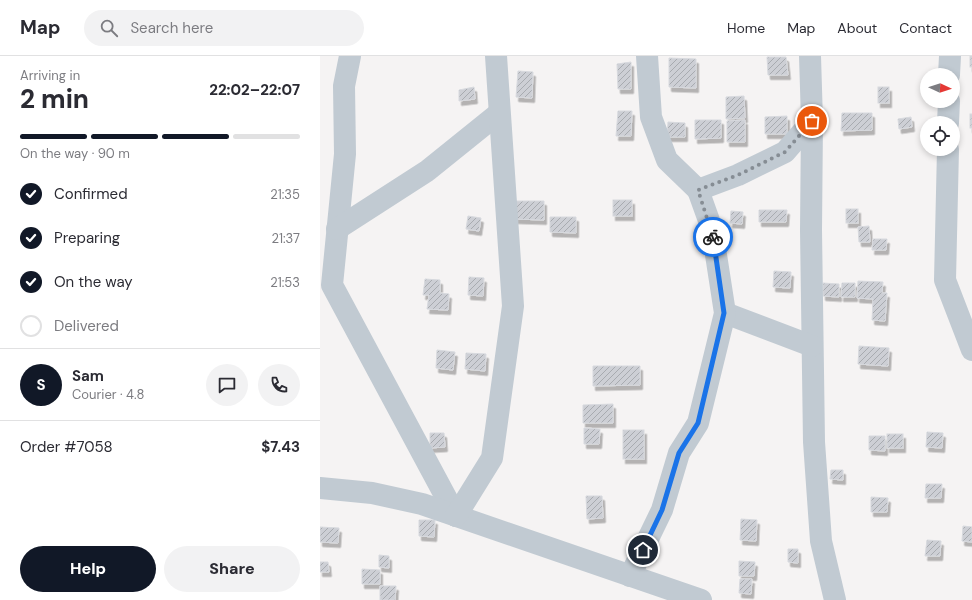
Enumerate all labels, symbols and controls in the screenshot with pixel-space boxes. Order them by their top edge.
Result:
search box [84,10,364,46]
text: Map [20,15,60,40]
icon: search [98,17,120,39]
text: Search here [130,18,213,38]
text: Home [727,19,765,37]
text: Map [787,19,815,37]
text: About [837,19,877,37]
text: Contact [899,19,952,37]
text: Arriving in [20,67,80,84]
north arrow [920,68,960,108]
map controls [920,68,960,156]
text: 22:02–22:07 [209,80,300,100]
text: 2 min [20,82,89,116]
pin [795,104,829,138]
icon: bag [801,110,823,132]
button: locate [920,116,960,156]
text: On the way · 90 m [20,145,130,162]
icon: check [20,183,42,205]
text: Confirmed [54,184,128,204]
text: 21:35 [270,186,300,203]
courier [693,217,733,257]
icon: bike [702,226,724,248]
icon: check [20,227,42,249]
text: Preparing [54,228,120,248]
text: 21:37 [271,230,300,247]
icon: check [20,271,42,293]
text: On the way [54,272,133,292]
text: 21:53 [270,274,300,291]
text: Delivered [54,316,119,336]
button: chat [206,364,248,406]
button: phone [258,364,300,406]
text: Sam [72,366,104,386]
text: S [36,375,46,395]
text: Courier · 4.8 [72,386,144,403]
text: Order #7058 [20,437,113,457]
text: $7.43 [261,437,300,457]
pin [626,533,660,567]
icon: home [632,539,654,561]
button: Help [20,546,156,592]
button: Share [164,546,300,592]

